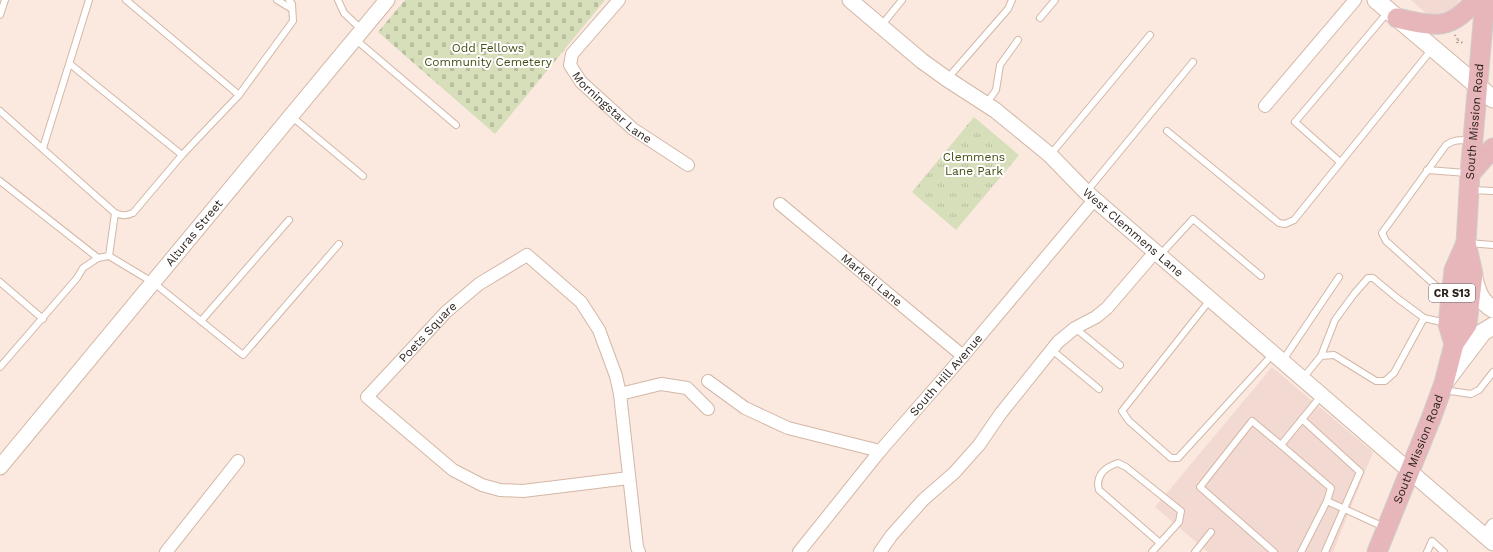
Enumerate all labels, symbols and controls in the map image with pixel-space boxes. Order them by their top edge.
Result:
park label: Odd Fellows Community Cemetery [424,41,553,69]
street label: South Mission Road [1463,63,1486,180]
street label: Morningstar Lane [569,69,654,146]
park label: Clemmens Lane Park [943,150,1005,178]
street label: West Clemmens Lane [1080,185,1186,280]
street label: Alturas Street [162,197,226,269]
street label: Markell Lane [838,251,905,309]
road number: CR S13 [1429,284,1475,302]
street label: Poets Square [396,299,460,365]
street label: South Hill Avenue [907,331,985,419]
street label: South Mission Road [1390,393,1446,506]

